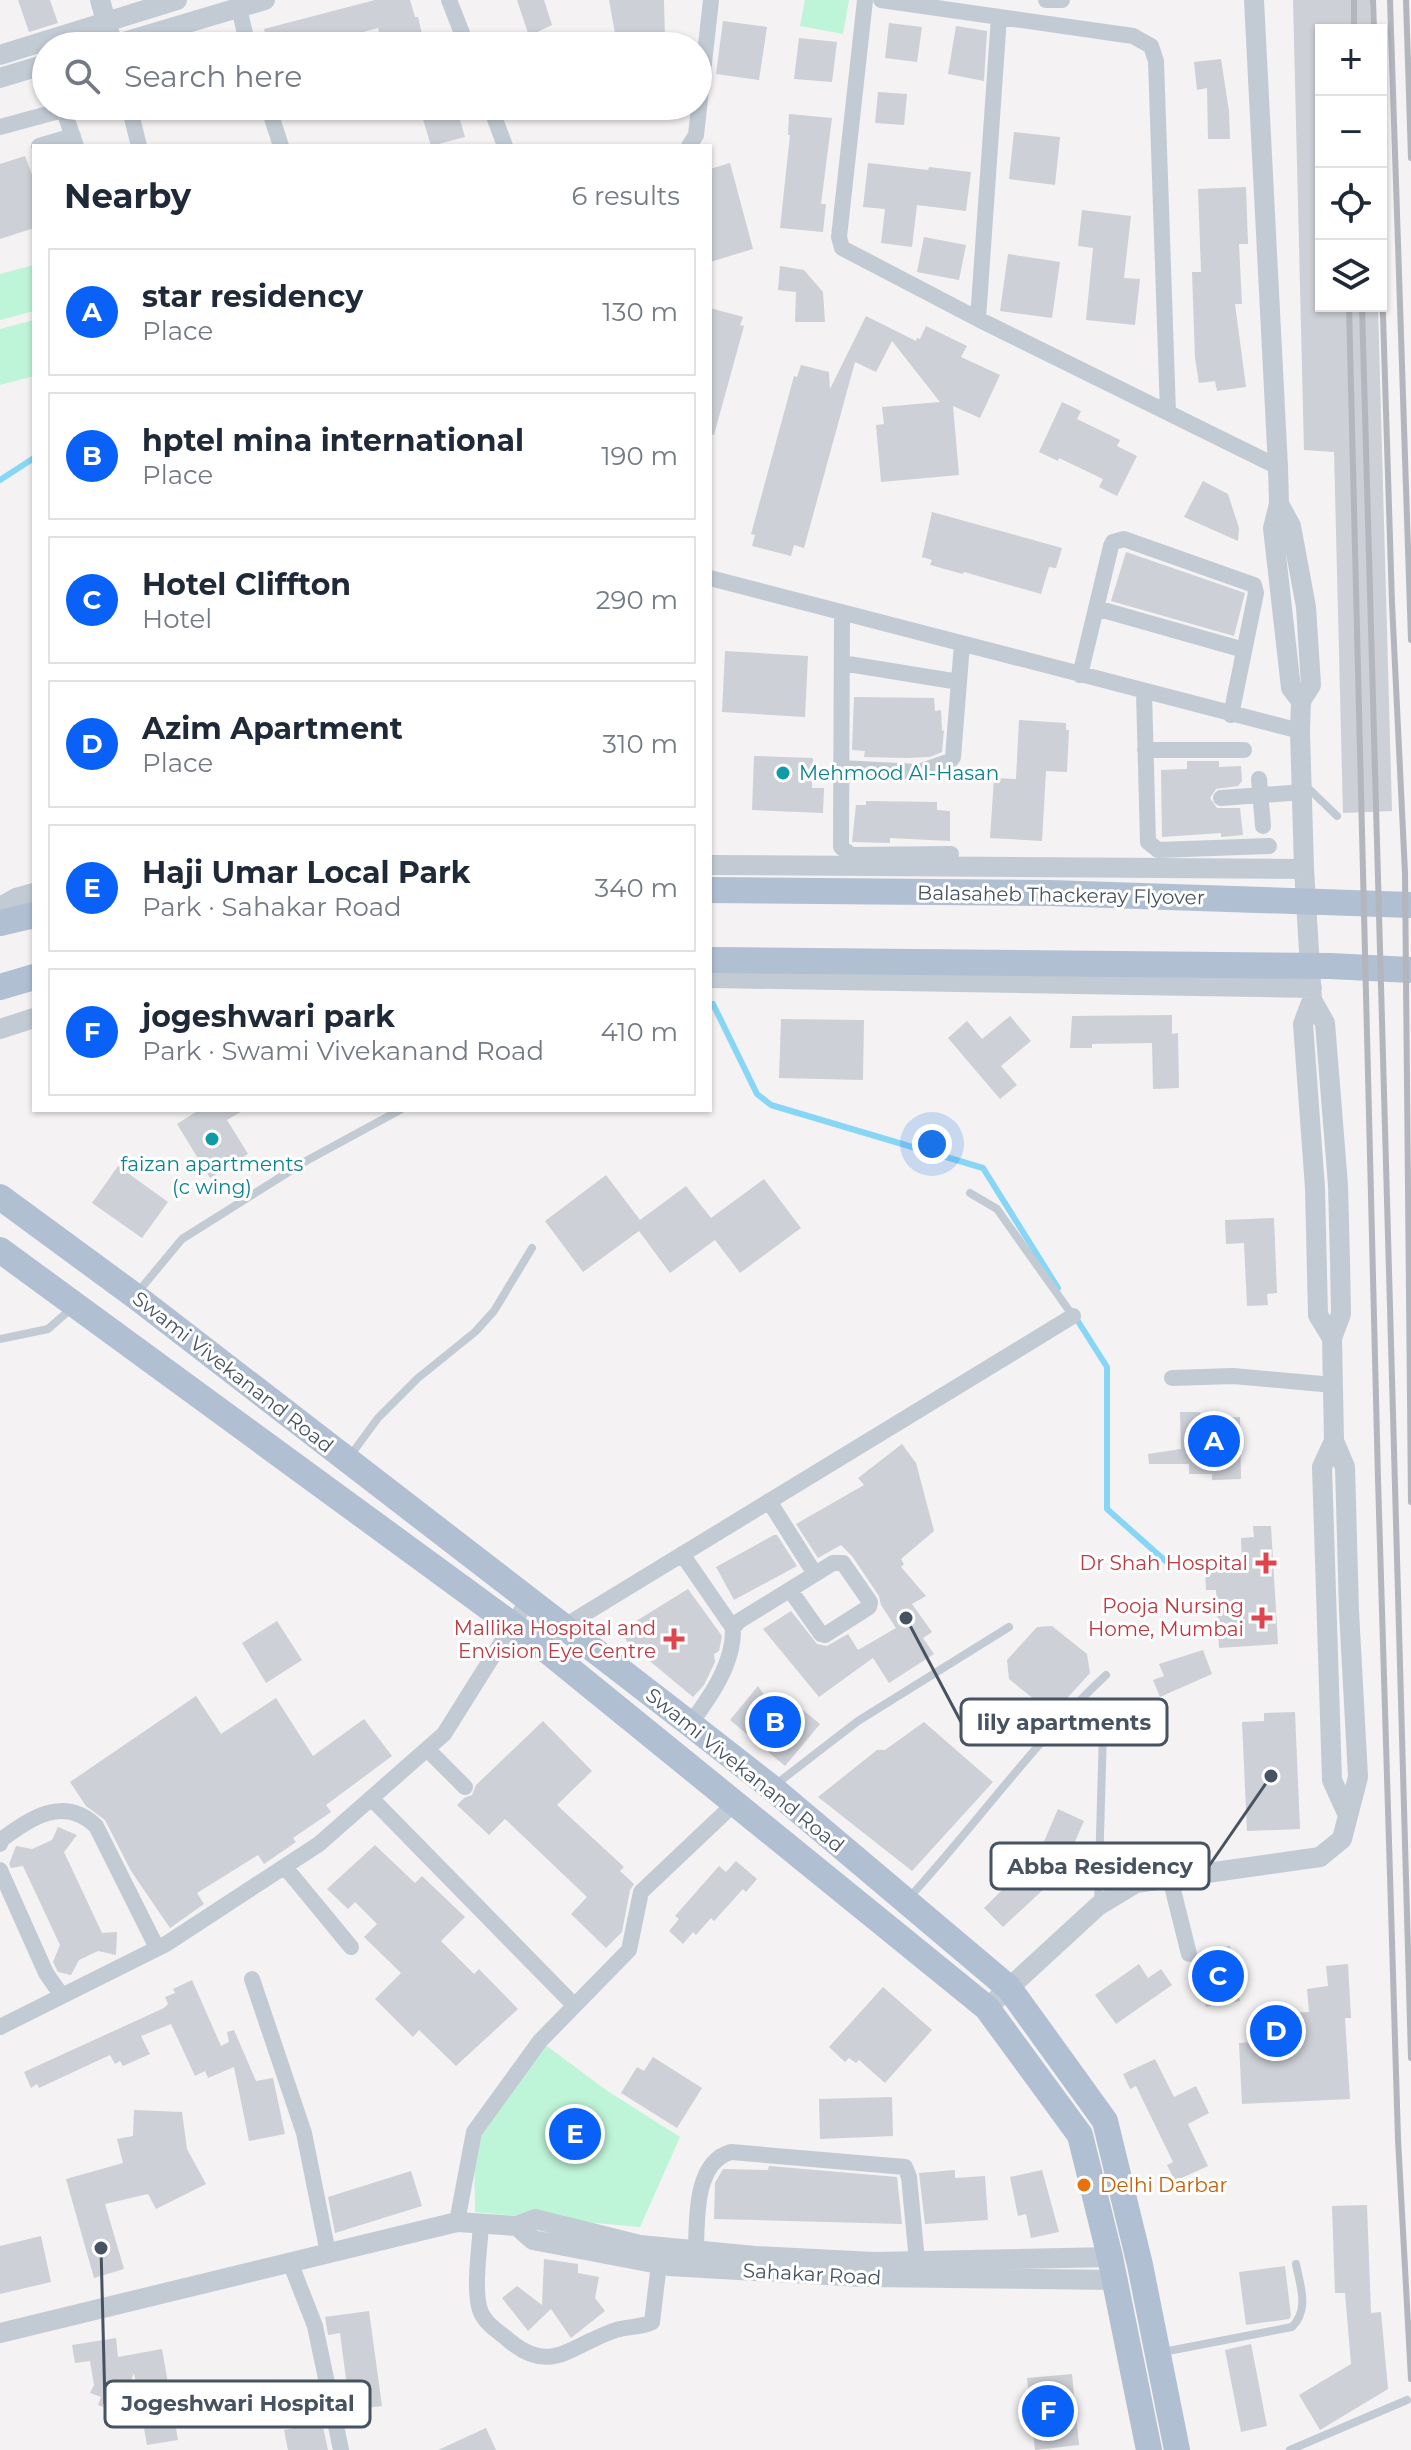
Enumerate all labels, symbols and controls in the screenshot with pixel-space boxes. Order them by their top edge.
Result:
map controls [1315,24,1387,312]
button: + [1315,24,1387,96]
search box [32,32,712,120]
icon: search [60,54,104,98]
text: Search here [124,58,302,95]
button: − [1315,96,1387,168]
button: locate [1315,168,1387,240]
text: Nearby [64,175,191,217]
text: 6 results [571,180,680,212]
button: layers [1315,240,1387,312]
text: star residency [142,278,363,315]
text: A [82,296,102,328]
text: 130 m [602,296,678,328]
text: Place [142,315,213,347]
text: hptel mina international [142,422,524,459]
text: B [82,440,102,472]
text: 190 m [601,440,678,472]
text: Place [142,459,213,491]
text: Hotel Cliffton [142,566,351,603]
text: C [83,584,101,616]
text: 290 m [596,584,678,616]
text: Hotel [142,603,212,635]
text: Azim Apartment [142,710,403,747]
text: D [81,728,103,760]
text: 310 m [602,728,678,760]
text: Place [142,747,213,779]
place label: Mehmood Al-Hasan [799,761,999,785]
marker: Mehmood Al-Hasan [774,764,792,782]
text: Haji Umar Local Park [142,854,470,891]
text: E [83,872,101,904]
text: 340 m [595,872,678,904]
street label: Balasaheb Thackeray Flyover [917,880,1205,910]
text: Park · Sahakar Road [142,891,402,923]
text: jogeshwari park [142,998,395,1035]
text: F [84,1016,100,1048]
text: 410 m [600,1016,678,1048]
text: Park · Swami Vivekanand Road [142,1035,544,1067]
your location [912,1124,952,1164]
marker: faizan apartments (c wing) [203,1130,221,1148]
place label: faizan apartments (c wing) [121,1152,304,1199]
street label: Swami Vivekanand Road [128,1286,338,1458]
pin: A [1188,1411,1240,1471]
place label: Dr Shah Hospital [1080,1551,1248,1575]
marker: Dr Shah Hospital [1255,1552,1277,1574]
place label: Pooja Nursing Home, Mumbai [1088,1594,1244,1641]
marker: Pooja Nursing Home, Mumbai [1251,1607,1273,1629]
place label: Mallika Hospital and Envision Eye Centre [454,1616,656,1663]
marker: Mallika Hospital and Envision Eye Centre [663,1628,685,1650]
street label: Swami Vivekanand Road [641,1683,849,1857]
pin: B [749,1692,801,1752]
callout: lily apartments [961,1699,1167,1745]
text: lily apartments [977,1709,1151,1736]
callout: Abba Residency [991,1843,1209,1889]
text: Abba Residency [1006,1853,1194,1880]
pin: C [1192,1946,1244,2006]
pin: D [1250,2001,1302,2061]
pin: E [549,2104,601,2164]
place label: Delhi Darbar [1100,2173,1228,2197]
marker: Delhi Darbar [1075,2176,1093,2194]
street label: Sahakar Road [742,2258,882,2290]
callout: Jogeshwari Hospital [105,2381,370,2427]
pin: F [1022,2381,1074,2441]
text: Jogeshwari Hospital [120,2390,355,2417]

